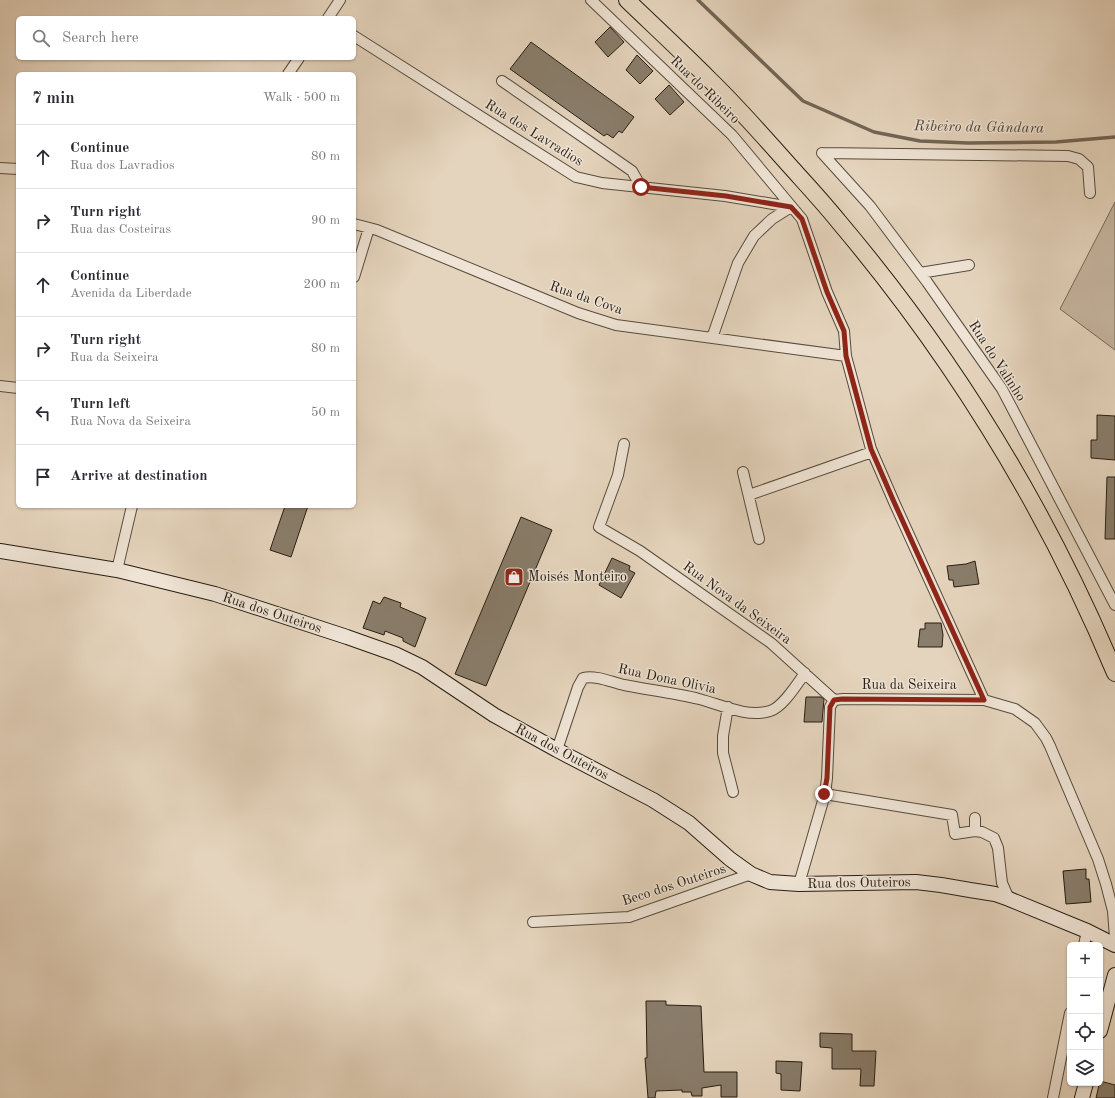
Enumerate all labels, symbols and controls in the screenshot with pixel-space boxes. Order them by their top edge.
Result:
search box [16,16,356,60]
icon: search [30,27,52,49]
text: Search here [62,31,139,46]
street label: Rua do Ribeiro [668,54,742,126]
text: 7 min [32,90,75,107]
text: Walk · 500 m [263,91,340,104]
street label: Rua dos Lavradios [483,97,585,169]
water label: Ribeiro da Gândara [913,119,1044,137]
text: Continue [70,141,129,156]
icon: ahead [32,146,54,168]
text: 80 m [311,150,340,163]
text: Rua dos Lavradios [70,159,175,172]
route start [632,178,650,196]
text: Turn right [70,205,141,220]
icon: right [32,210,54,232]
text: 90 m [311,214,340,227]
text: Rua das Costeiras [70,223,171,236]
text: Continue [70,269,129,284]
icon: ahead [32,274,54,296]
text: 200 m [303,278,340,291]
street label: Rua da Cova [548,279,624,317]
text: Avenida da Liberdade [70,287,192,300]
street label: Rua do Valinho [966,318,1028,404]
text: Turn right [70,333,141,348]
icon: right [32,338,54,360]
text: 80 m [311,342,340,355]
text: Rua da Seixeira [70,351,158,364]
text: Turn left [70,397,130,412]
icon: left [32,402,54,424]
text: 50 m [311,406,340,419]
text: Rua Nova da Seixeira [70,415,191,428]
icon: arrive [32,466,54,488]
text: Arrive at destination [70,469,208,484]
street label: Rua Nova da Seixeira [680,559,794,647]
shop icon: Moisés Monteiro [503,566,525,588]
place label: Moisés Monteiro [528,570,627,584]
street label: Rua dos Outeiros [221,590,323,636]
street label: Rua Dona Olivia [617,662,717,696]
street label: Rua da Seixeira [861,678,957,692]
street label: Rua dos Outeiros [513,721,611,783]
route end [815,785,833,803]
street label: Beco dos Outeiros [620,862,728,908]
street label: Rua dos Outeiros [807,875,911,891]
map controls [1067,942,1103,1086]
button: + [1067,942,1103,978]
button: − [1067,978,1103,1014]
button: locate [1067,1014,1103,1050]
button: layers [1067,1050,1103,1086]

